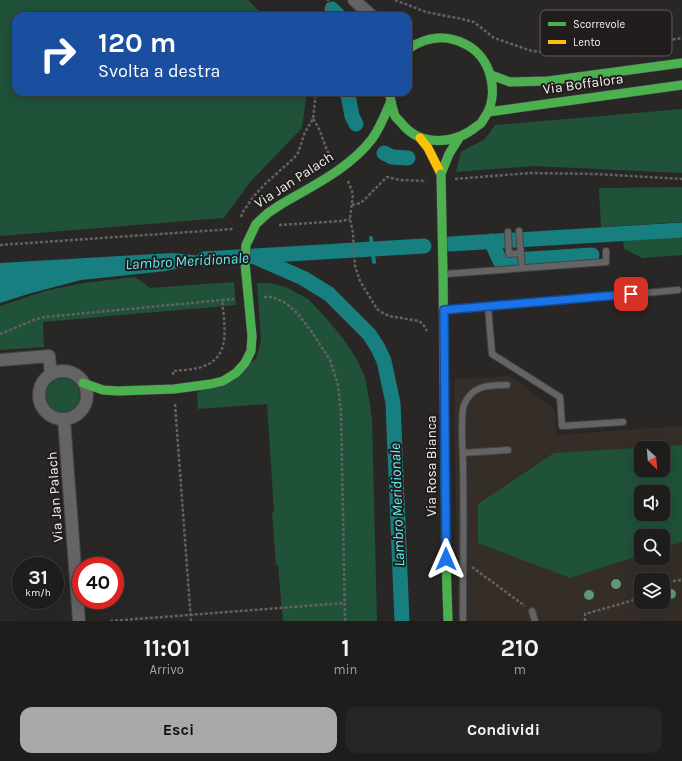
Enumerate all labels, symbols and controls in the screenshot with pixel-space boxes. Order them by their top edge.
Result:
legend [540,10,672,56]
text: Scorrevole [573,18,626,31]
text: 120 m [98,26,176,59]
icon: right [32,28,84,80]
text: Lento [573,36,601,49]
text: Svolta a destra [98,60,221,82]
street label: Via Boffalora [542,70,624,98]
street label: Via Jan Palach [251,148,337,212]
water label: Lambro Meridionale [125,249,249,273]
pin [614,277,648,311]
icon: arrive [620,283,642,305]
street label: Via Rosa Bianca [423,415,440,517]
north arrow [634,441,670,477]
map controls [634,441,670,609]
water label: Lambro Meridionale [386,443,408,567]
street label: Via Jan Palach [43,451,67,543]
button: sound [634,485,670,521]
button: search [634,529,670,565]
position arrow [425,538,467,580]
speed limit sign: 40 [72,557,124,609]
text: 31 [28,566,48,589]
button: layers [634,573,670,609]
text: km/h [25,587,51,599]
text: 11:01 [143,634,190,662]
text: 1 [341,634,350,662]
text: 210 [501,634,539,662]
text: Arrivo [150,662,184,677]
text: min [334,662,357,677]
text: m [514,662,526,677]
button: Esci [20,707,337,753]
button: Condividi [345,707,662,753]

